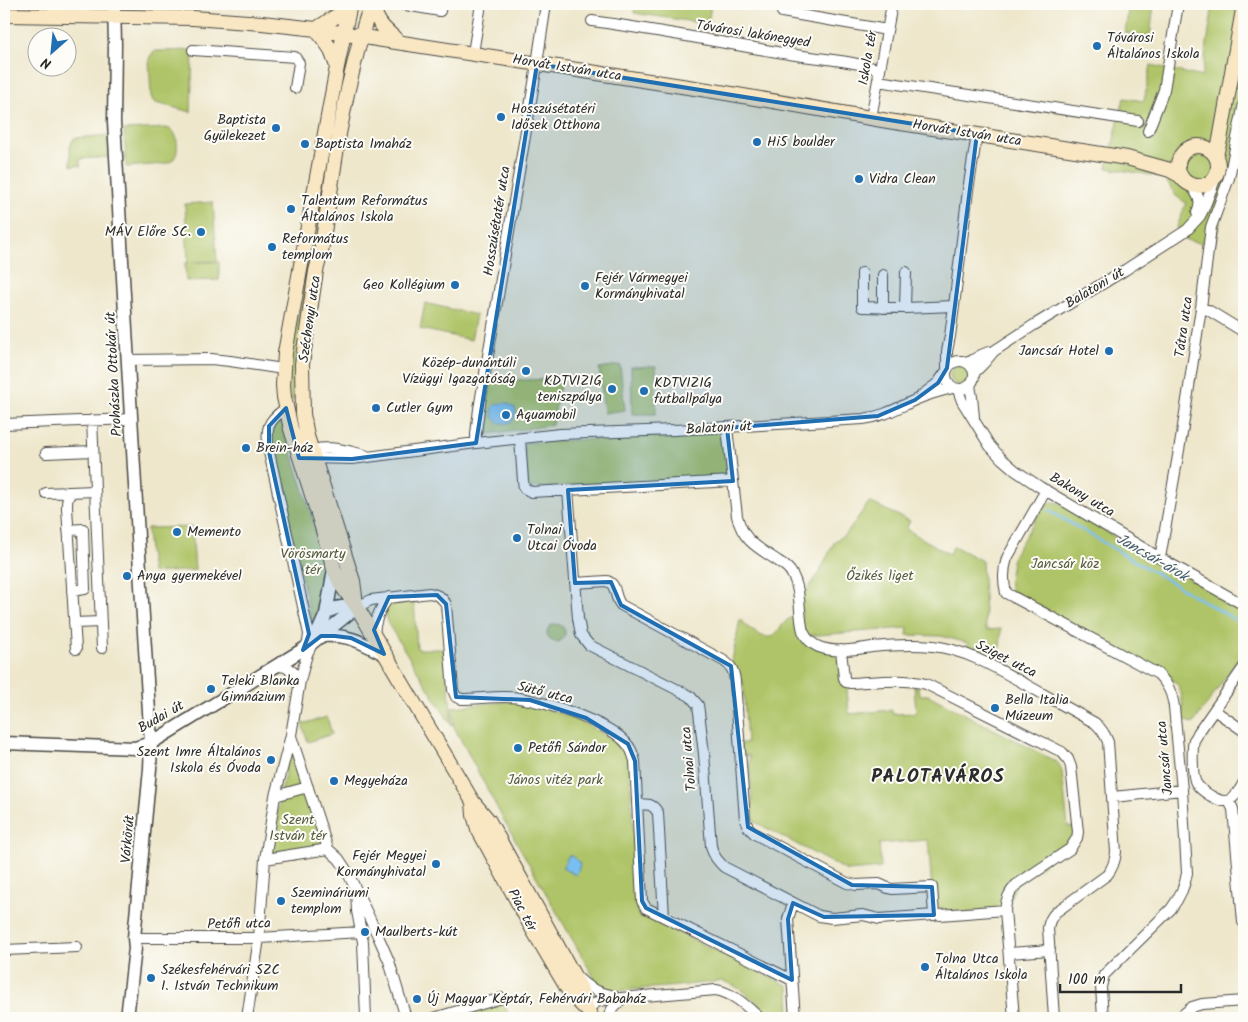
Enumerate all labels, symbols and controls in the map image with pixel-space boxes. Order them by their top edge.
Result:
street label: Tóvárosi lakónegyed [694,14,813,54]
place label: Tóvárosi Általános Iskola [1107,27,1200,65]
north arrow [28,28,78,78]
street label: Iskola tér [852,28,884,87]
marker: Tóvárosi Általános Iskola [1091,40,1103,52]
street label: Horvát István utca [511,49,623,87]
text: N [37,51,55,75]
place label: Hosszúsétatéri Idősek Otthona [511,98,600,136]
place label: Baptista Gyülekezet [204,109,267,147]
marker: Hosszúsétatéri Idősek Otthona [495,111,507,123]
street label: Horvát István utca [911,114,1023,152]
marker: Baptista Gyülekezet [270,122,282,134]
place label: Hi5 boulder [767,131,836,153]
place label: Baptista Imaház [315,133,412,155]
marker: Hi5 boulder [751,136,763,148]
marker: Baptista Imaház [299,138,311,150]
street label: Hosszúsétatér utca [477,164,517,278]
place label: Vidra Clean [869,168,936,190]
marker: Vidra Clean [853,173,865,185]
place label: Talentum Református Általános Iskola [301,190,428,228]
marker: Talentum Református Általános Iskola [285,203,297,215]
place label: MÁV Előre SC. [105,221,191,243]
marker: MÁV Előre SC. [195,226,207,238]
place label: Református templom [282,228,349,266]
marker: Református templom [266,241,278,253]
street label: Balatoni út [1061,261,1129,314]
place label: Fejér Vármegyei Kormányhivatal [595,267,688,305]
street label: Széchenyi utca [293,274,327,364]
place label: Geo Kollégium [363,274,445,296]
marker: Geo Kollégium [449,279,461,291]
marker: Fejér Vármegyei Kormányhivatal [579,280,591,292]
street label: Tátra utca [1169,295,1199,359]
street label: Prohászka Ottokár út [100,311,128,437]
place label: Jancsár Hotel [1019,340,1100,362]
marker: Jancsár Hotel [1103,345,1115,357]
place label: Közép-dunántúli Vízügyi Igazgatóság [402,352,517,390]
marker: Közép-dunántúli Vízügyi Igazgatóság [520,365,532,377]
place label: KDTVIZIG teniszpálya [538,370,602,408]
place label: KDTVIZIG futballpálya [654,372,722,410]
marker: KDTVIZIG teniszpálya [606,383,618,395]
marker: KDTVIZIG futballpálya [638,385,650,397]
place label: Cutler Gym [386,397,453,419]
marker: Cutler Gym [370,402,382,414]
place label: Aquamobil [516,404,577,426]
marker: Aquamobil [500,409,512,421]
street label: Balatoni út [686,415,753,441]
place label: Brein-ház [256,437,313,459]
marker: Brein-ház [240,442,252,454]
street label: Bakony utca [1045,467,1119,523]
place label: Tolnai Utcai Óvoda [527,519,597,557]
place label: Memento [187,521,241,543]
marker: Memento [171,526,183,538]
water label: Jancsár-árok [1111,528,1194,589]
marker: Tolnai Utcai Óvoda [511,532,523,544]
park label: Vörösmarty tér [280,543,346,581]
park label: Jancsár köz [1031,553,1099,575]
place label: Anya gyermekével [137,565,242,587]
park label: Őzikés liget [846,565,914,587]
marker: Anya gyermekével [121,570,133,582]
street label: Sziget utca [972,634,1040,684]
place label: Teleki Blanka Gimnázium [221,670,300,708]
street label: Sütő utca [515,675,575,711]
marker: Teleki Blanka Gimnázium [205,683,217,695]
place label: Bella Italia Múzeum [1005,689,1069,727]
street label: Budai út [134,695,189,739]
marker: Bella Italia Múzeum [989,702,1001,714]
street label: Jancsár utca [1151,720,1179,796]
street label: Tolnai utca [675,726,703,792]
place label: Petőfi Sándor [528,737,607,759]
place label: Szent Imre Általános Iskola és Óvoda [137,741,261,779]
marker: Petőfi Sándor [512,742,524,754]
marker: Szent Imre Általános Iskola és Óvoda [265,754,277,766]
district label: PALOTAVÁROS [871,762,1005,792]
park label: János vitéz park [507,769,603,791]
place label: Megyeháza [344,770,408,792]
marker: Megyeháza [328,775,340,787]
park label: Szent István tér [269,809,328,847]
street label: Várkörút [115,813,141,864]
place label: Fejér Megyei Kormányhivatal [336,845,427,883]
marker: Fejér Megyei Kormányhivatal [430,858,442,870]
place label: Szemináriumi templom [291,882,369,920]
street label: Piac tér [502,885,543,936]
marker: Szemináriumi templom [275,895,287,907]
street label: Petőfi utca [207,912,271,936]
place label: Maulberts-kút [375,921,458,943]
marker: Maulberts-kút [359,926,371,938]
place label: Tolna Utca Általános Iskola [935,948,1028,986]
place label: Székesfehérvári SZC I. István Technikum [161,959,280,997]
marker: Tolna Utca Általános Iskola [919,961,931,973]
scale bar [1060,962,1182,994]
text: 100 m [1068,968,1106,992]
marker: Székesfehérvári SZC I. István Technikum [145,972,157,984]
place label: Új Magyar Képtár, Fehérvári Babaház [427,988,646,1010]
marker: Új Magyar Képtár, Fehérvári Babaház [411,993,423,1005]

